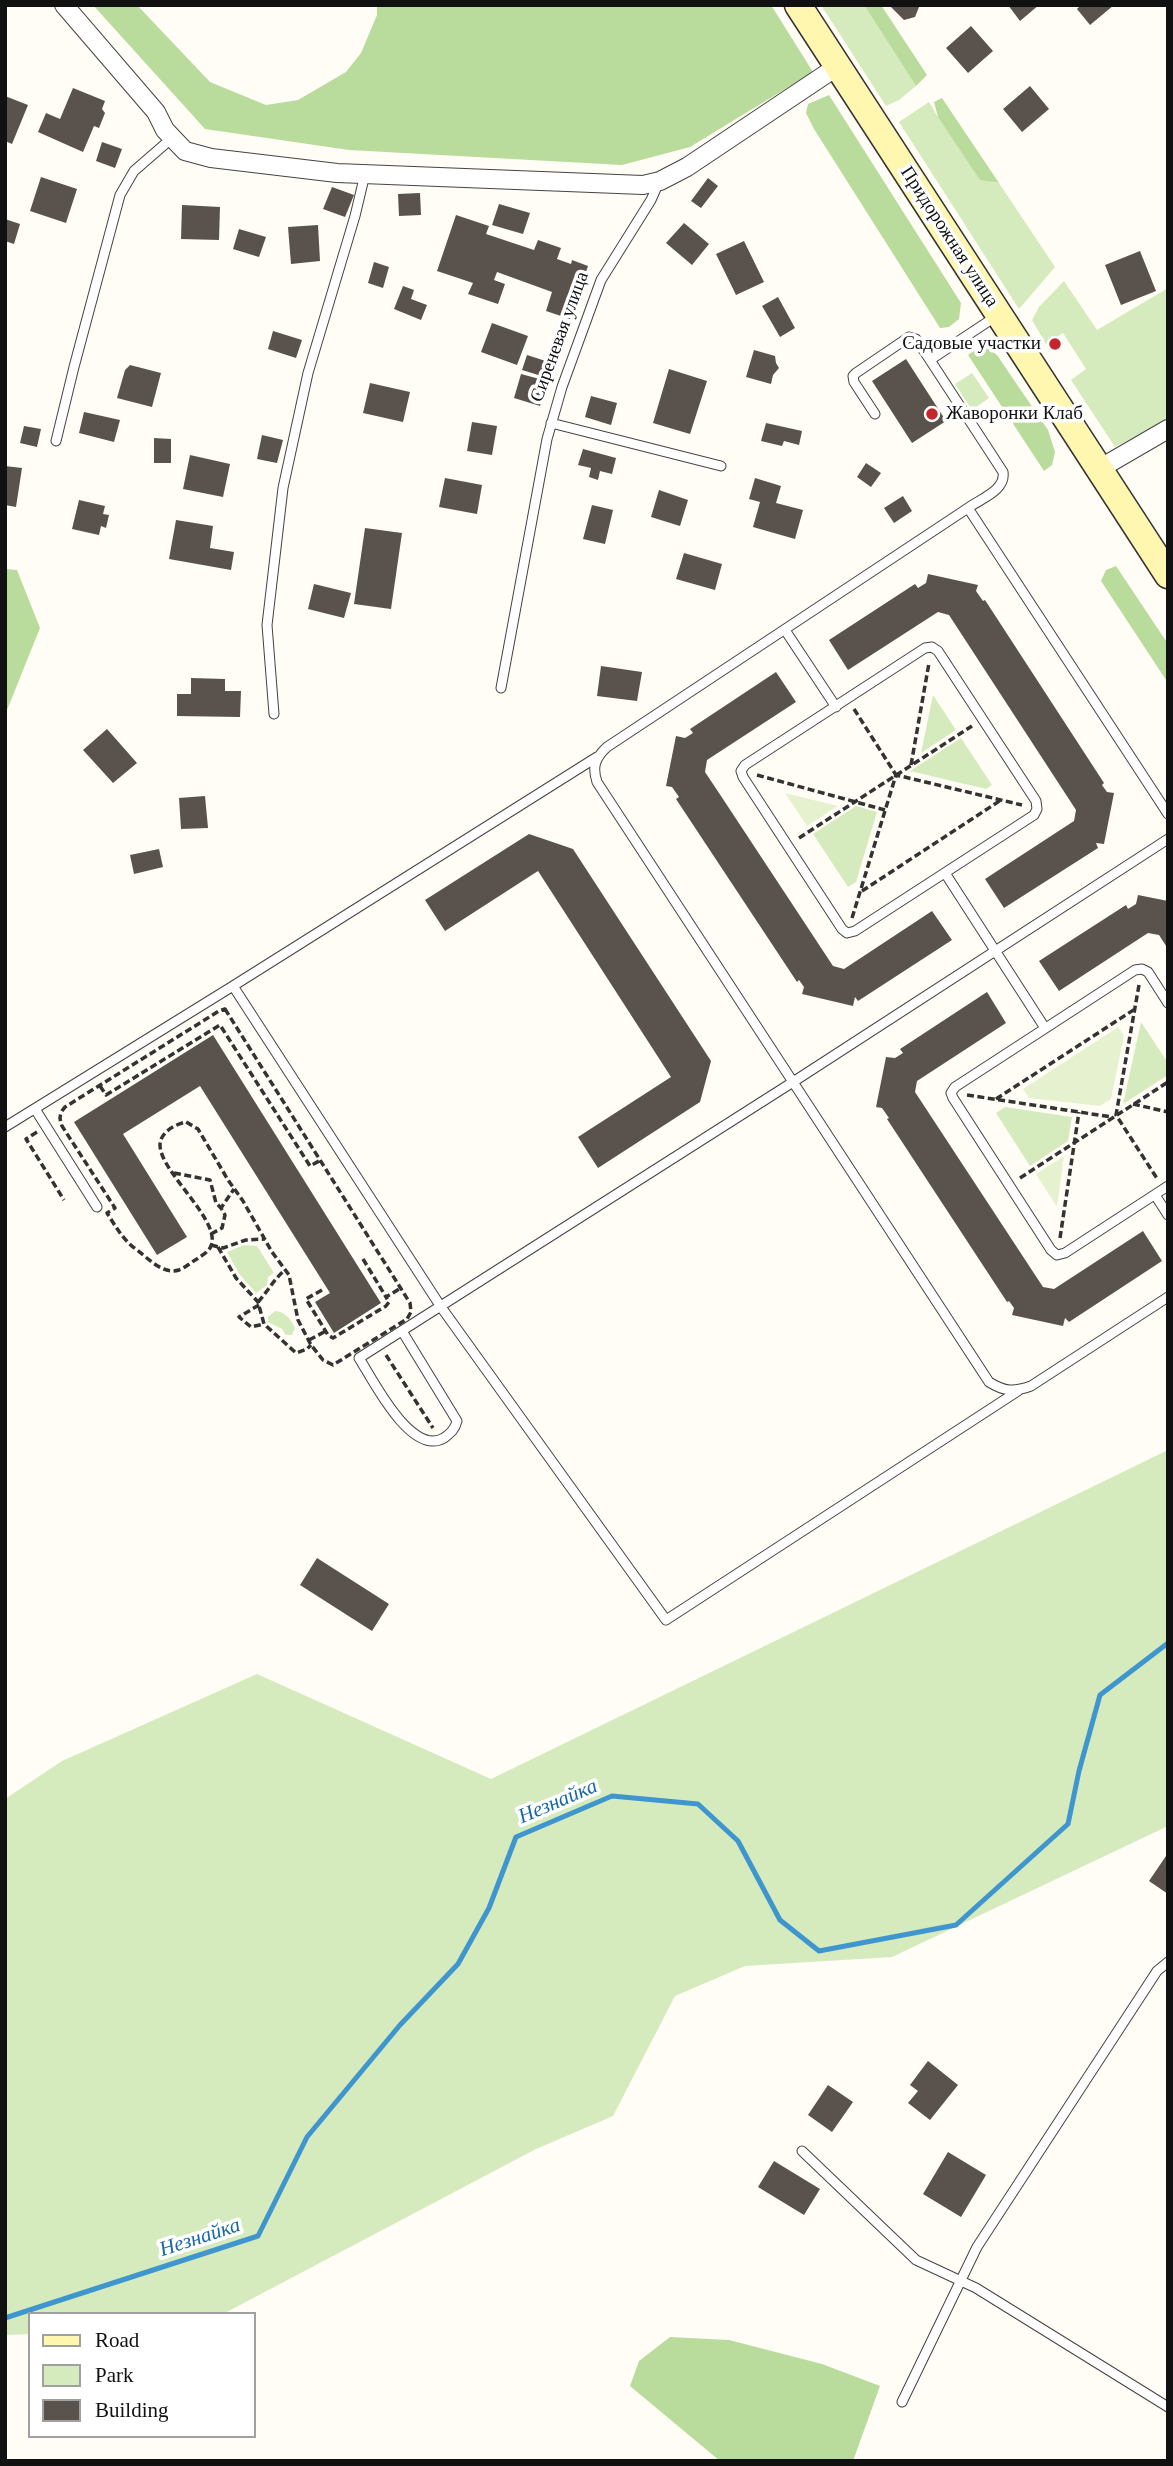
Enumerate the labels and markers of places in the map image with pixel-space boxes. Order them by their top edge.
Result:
place label: Садовые участки [902,333,1041,355]
marker: Садовые участки [1047,336,1063,352]
place label: Жаворонки Клаб [946,403,1083,425]
marker: Жаворонки Клаб [924,406,940,422]

